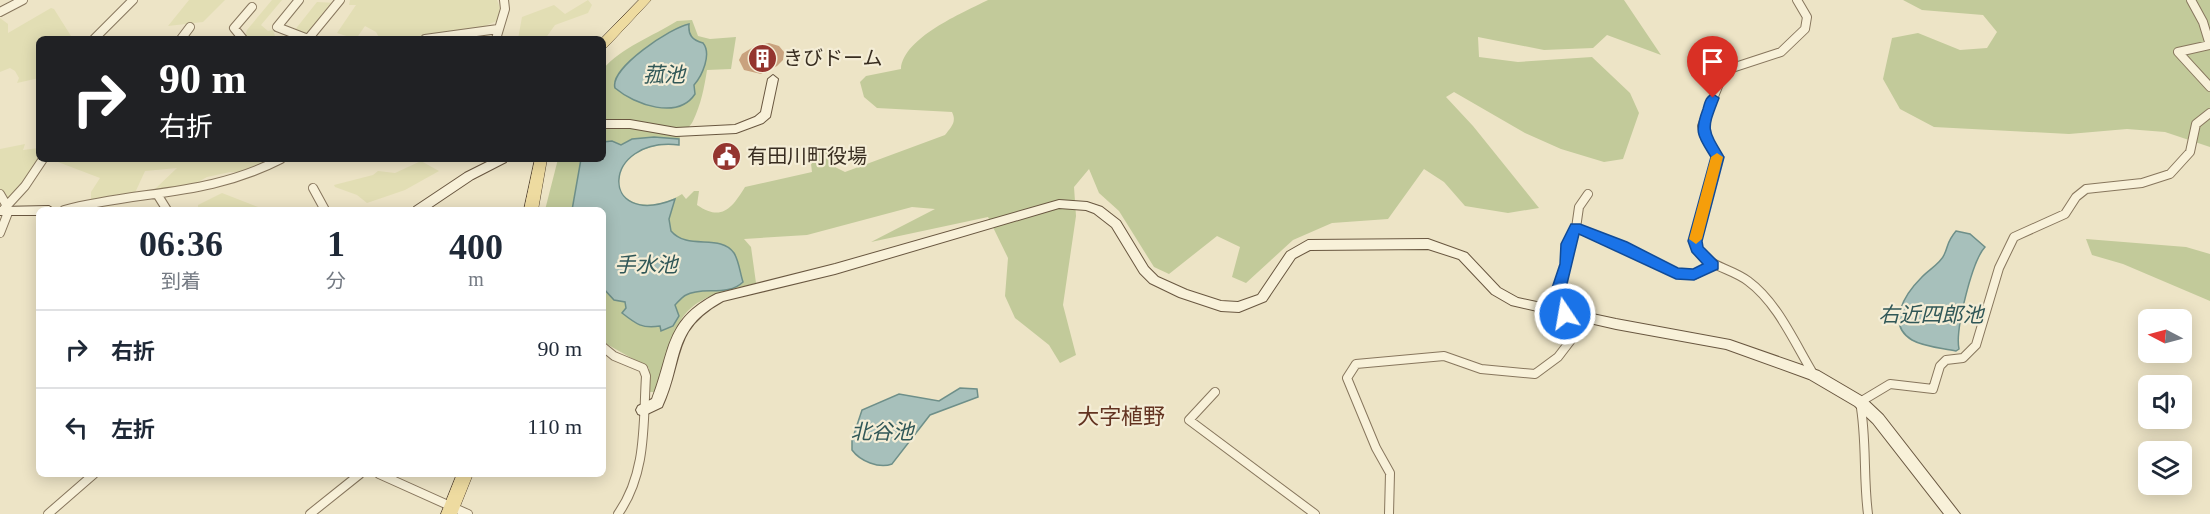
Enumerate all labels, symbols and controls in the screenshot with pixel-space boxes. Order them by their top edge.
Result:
pin [1687,36,1738,98]
building icon: きびドーム [746,42,778,74]
icon: arrive [1696,45,1729,78]
place label: きびドーム [783,47,882,69]
text: 90 m [159,56,247,102]
icon: right [60,60,138,138]
water label: 菰池 [643,63,687,87]
text: 右折 [159,112,213,142]
public building icon: 有田川町役場 [710,140,742,172]
place label: 有田川町役場 [747,145,867,167]
text: 06:36 [139,224,223,264]
text: 1 [327,224,345,264]
text: 400 [449,227,503,267]
water label: 手水池 [615,253,679,277]
text: m [468,268,484,290]
text: 到着 [161,270,201,292]
text: 分 [326,270,346,292]
position arrow [1533,282,1597,346]
water label: 右近四郎池 [1879,303,1985,327]
north arrow [2138,309,2192,363]
map controls [2138,309,2192,495]
icon: right [60,333,93,366]
text: 90 m [537,336,582,361]
text: 右折 [111,339,155,364]
button: sound [2138,375,2192,429]
district label: 大字植野 [1077,404,1165,429]
icon: left [60,411,93,444]
text: 110 m [527,414,582,439]
text: 左折 [111,417,155,442]
water label: 北谷池 [851,420,915,444]
button: layers [2138,441,2192,495]

